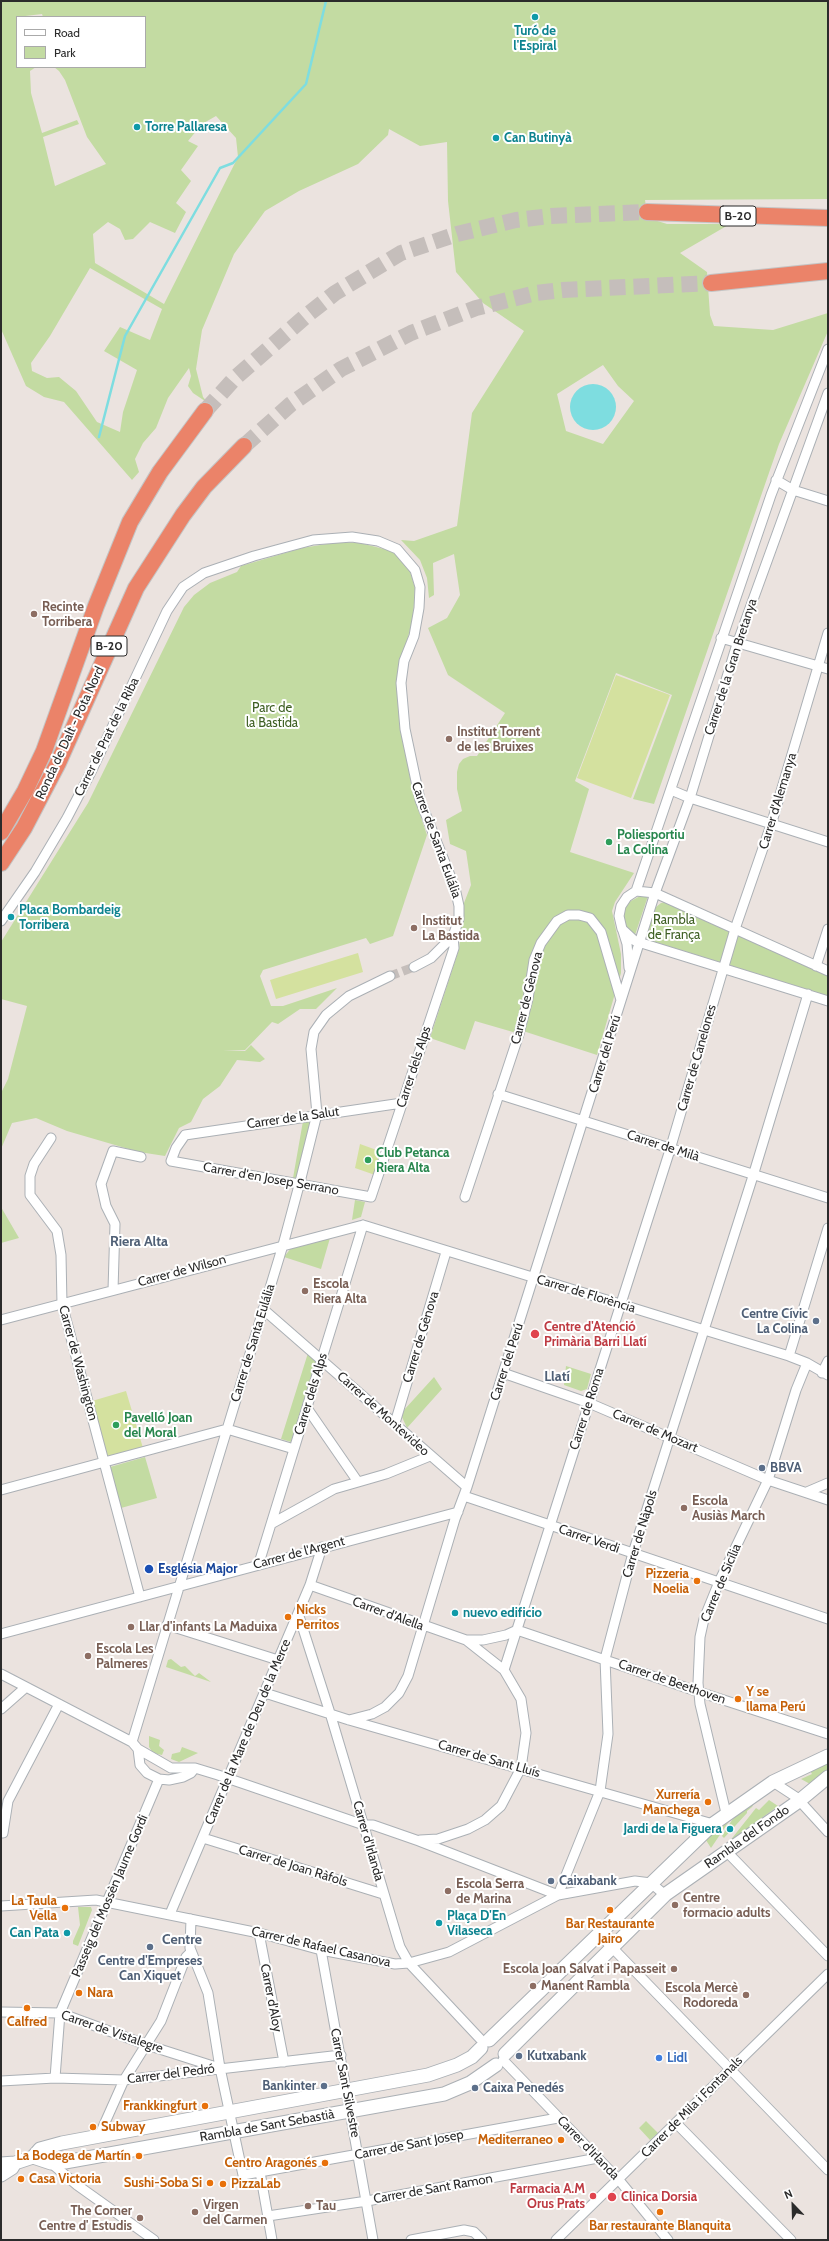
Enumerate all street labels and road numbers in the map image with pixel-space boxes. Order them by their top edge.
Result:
road number: B-20 [720,206,756,226]
street label: Carrer de la Gran Bretanya [702,597,760,737]
road number: B-20 [91,636,127,656]
street label: Ronda de Dalt - Pota Nord [32,664,108,802]
street label: Carrer de Prat de la Riba [71,675,143,799]
street label: Carrer d'Alemanya [756,751,800,851]
street label: Carrer de Santa Eulália [408,780,464,900]
street label: Carrer de Gènova [508,950,546,1046]
street label: Carrer de Canelones [674,1003,720,1113]
street label: Carrer del Perú [586,1013,624,1095]
street label: Carrer dels Alps [393,1024,435,1110]
street label: Carrer de la Salut [246,1104,340,1132]
street label: Carrer de Milà [625,1127,701,1165]
street label: Carrer d'en Josep Serrano [202,1159,340,1199]
street label: Carrer de Wilson [136,1252,228,1290]
street label: Carrer de Florència [535,1272,637,1316]
street label: Carrer de Santa Eulália [228,1282,278,1404]
street label: Carrer de Gènova [400,1289,442,1385]
street label: Carrer de Washington [55,1304,101,1422]
street label: Carrer del Perú [487,1321,527,1403]
street label: Carrer dels Alps [291,1351,331,1437]
street label: Carrer de Roma [566,1366,608,1452]
street label: Carrer de Montevideo [334,1369,432,1459]
street label: Carrer de Mozart [610,1406,700,1456]
street label: Carrer de Nàpols [619,1488,661,1580]
street label: Carrer Verdi [556,1521,622,1557]
street label: Carrer de l'Argent [252,1533,346,1573]
street label: Carrer de Sicília [697,1541,745,1625]
street label: Carrer d'Alella [350,1594,426,1634]
street label: Carrer de la Mare de Deu de la Merce [202,1637,294,1827]
street label: Carrer de Beethoven [616,1656,728,1708]
street label: Carrer de Sant Lluís [436,1737,542,1781]
street label: Carrer d'Irlanda [349,1799,387,1883]
street label: Rambla del Fondo [702,1802,792,1872]
street label: Passeig del Mossèn Jaume Gordi [69,1812,151,1980]
street label: Carrer de Joan Ràfols [237,1842,349,1890]
street label: Carrer de Rafael Casanova [250,1923,392,1971]
street label: Carrer d'Aloy [257,1962,285,2034]
street label: Carrer de Vistalegre [59,2007,165,2057]
street label: Carrer Sant Silvestre [327,2027,363,2139]
street label: Carrer de Mila i Fontanals [638,2053,746,2161]
street label: Carrer del Pedró [126,2061,216,2087]
street label: Rambla de Sant Sebastià [198,2106,336,2146]
street label: Carrer d'Irlanda [554,2113,622,2183]
street label: Carrer de Sant Josep [353,2127,465,2163]
street label: Carrer de Sant Ramon [372,2171,494,2207]

